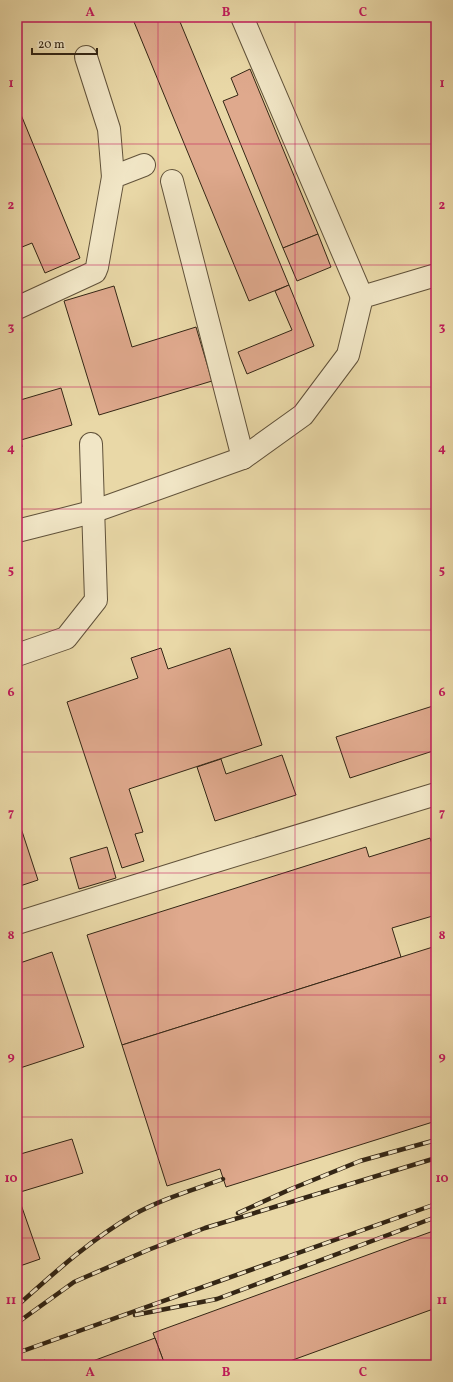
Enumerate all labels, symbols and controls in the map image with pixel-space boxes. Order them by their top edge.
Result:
text: A [85,4,95,22]
text: B [222,4,231,22]
text: C [359,4,367,22]
scale bar [32,30,97,56]
text: 20 m [38,37,65,53]
text: 1 [8,75,14,93]
text: 1 [439,75,445,93]
text: 2 [8,197,15,215]
text: 2 [439,197,446,215]
text: 3 [8,319,15,337]
text: 3 [439,319,446,337]
text: 4 [7,440,15,458]
text: 4 [438,440,446,458]
text: 5 [8,562,14,580]
text: 5 [439,562,445,580]
text: 6 [7,684,15,702]
text: 6 [438,684,446,702]
text: 7 [8,805,14,823]
text: 7 [439,805,445,823]
text: 8 [7,927,15,945]
text: 8 [438,927,446,945]
text: 9 [7,1048,15,1066]
text: 9 [438,1048,446,1066]
text: 10 [4,1170,18,1188]
text: 10 [435,1170,449,1188]
text: 11 [6,1292,16,1310]
text: 11 [437,1292,447,1310]
text: A [85,1364,95,1382]
text: B [222,1364,231,1382]
text: C [359,1364,367,1382]

